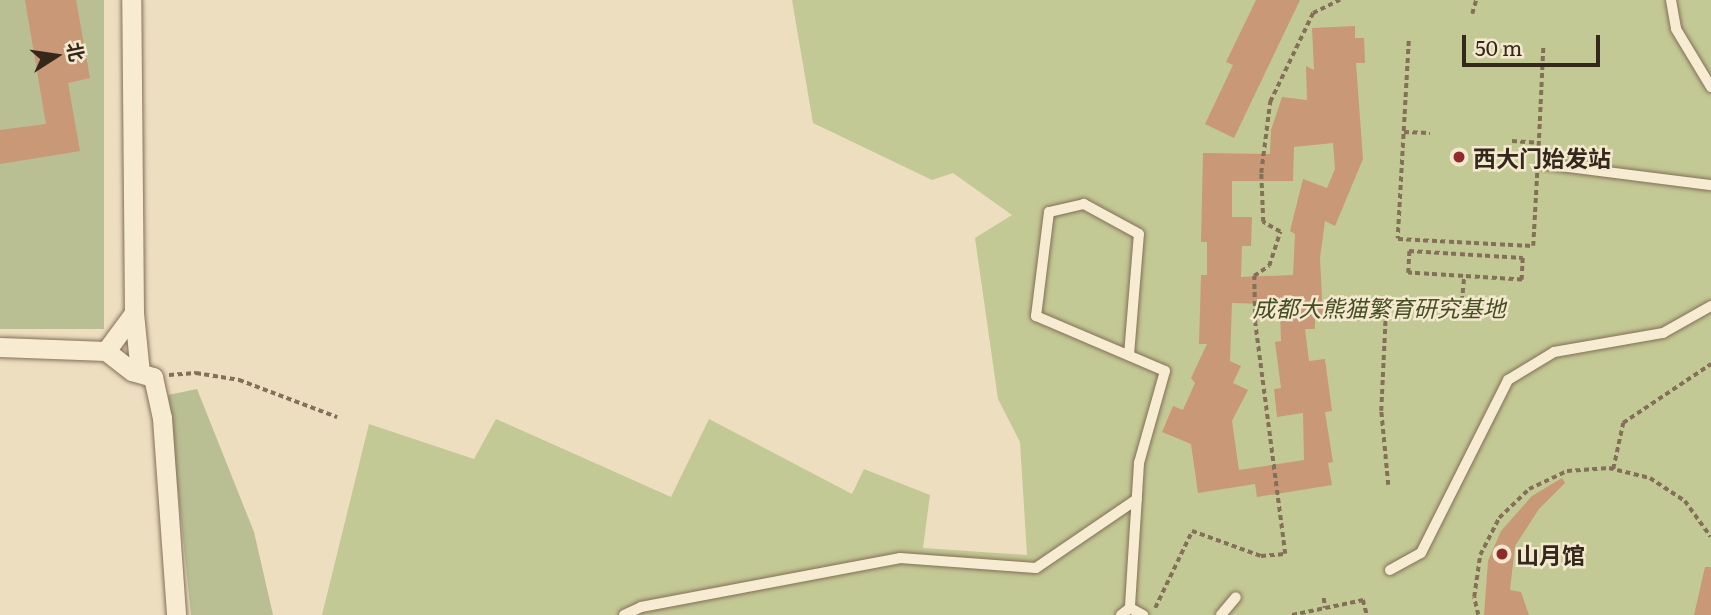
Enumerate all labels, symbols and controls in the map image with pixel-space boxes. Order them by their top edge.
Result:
north arrow [21,21,91,91]
scale bar [1466,21,1604,65]
text: 50 m [1475,31,1522,62]
text: 北 [61,39,92,64]
place label: 西大门始发站 [1473,143,1611,171]
marker: 西大门始发站 [1451,149,1467,165]
park label: 成都大熊猫繁育研究基地 [1253,293,1505,321]
place label: 山月馆 [1516,540,1585,568]
marker: 山月馆 [1494,546,1510,562]

